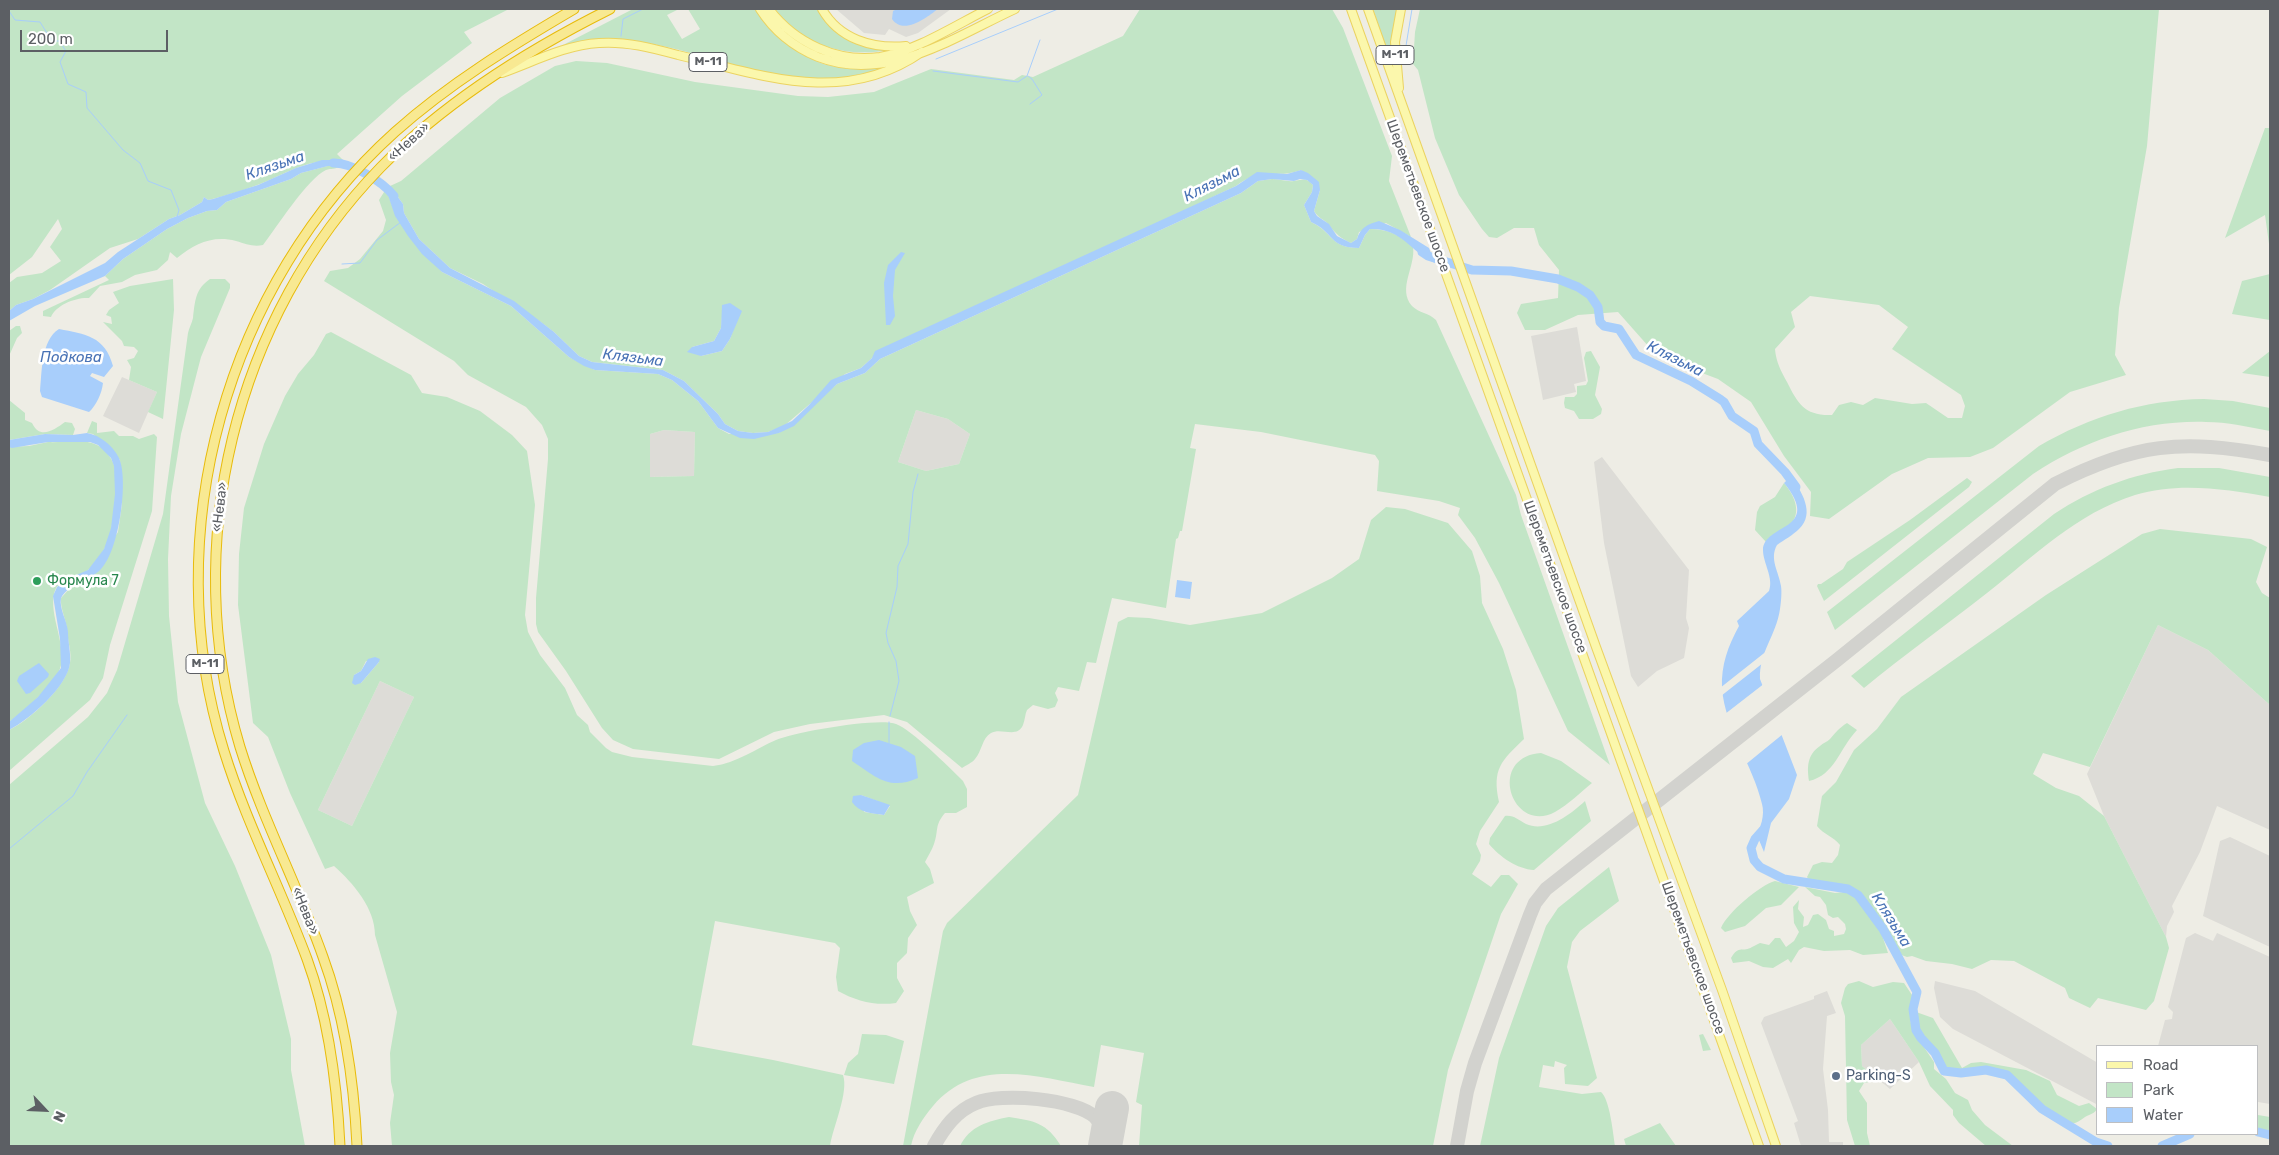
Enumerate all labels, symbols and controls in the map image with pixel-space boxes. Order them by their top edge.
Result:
scale bar [22,20,170,52]
text: 200 m [28,30,73,48]
road number: М-11 [1376,46,1414,64]
road number: М-11 [689,52,727,72]
street label: Шереметьевское шоссе [1383,117,1453,275]
street label: «Нева» [385,119,433,165]
water label: Клязьма [243,148,307,184]
water label: Клязьма [1181,162,1243,206]
water label: Клязьма [1644,337,1706,381]
water label: Клязьма [602,345,664,371]
water label: Подкова [40,349,102,367]
street label: «Нева» [209,481,231,533]
street label: Шереметьевское шоссе [1520,498,1590,656]
place label: Формула 7 [47,573,119,589]
marker: Формула 7 [31,575,43,587]
road number: М-11 [186,654,224,674]
street label: Шереметьевское шоссе [1658,879,1728,1037]
street label: «Нева» [288,884,322,938]
water label: Клязьма [1867,889,1915,951]
legend [2096,1045,2259,1135]
text: Road [2143,1056,2179,1074]
place label: Parking-S [1846,1068,1911,1084]
marker: Parking-S [1830,1070,1842,1082]
text: Park [2143,1081,2174,1099]
north arrow [20,1085,70,1135]
text: Water [2143,1106,2183,1124]
text: N [49,1108,69,1125]

